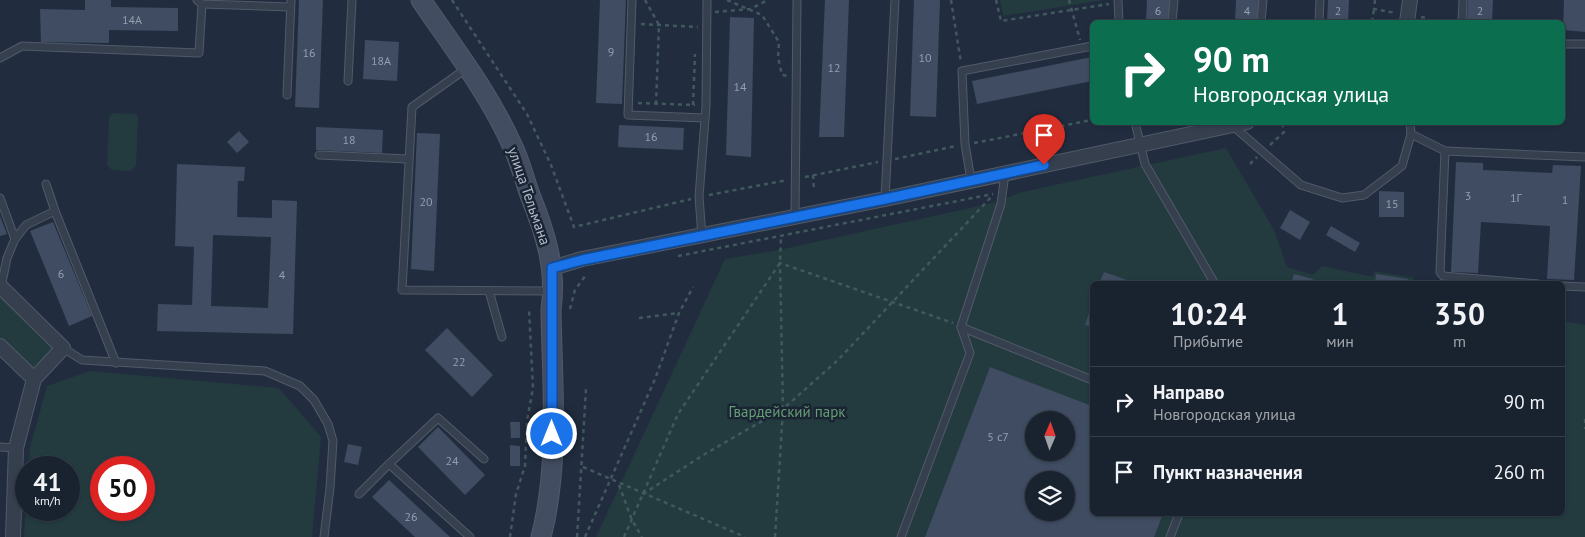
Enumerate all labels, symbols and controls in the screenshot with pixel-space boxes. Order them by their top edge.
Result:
house number: 6 [1155,3,1161,18]
house number: 4 [1244,3,1251,18]
house number: 2 [1335,3,1341,18]
house number: 2 [1477,3,1483,18]
house number: 14А [122,12,142,27]
text: 90 m [1193,36,1270,82]
icon: right [1110,40,1175,105]
house number: 9 [608,44,614,59]
house number: 16 [302,45,316,60]
house number: 10 [918,50,932,65]
house number: 18А [371,53,391,68]
house number: 12 [827,60,841,75]
house number: 14 [733,79,747,94]
text: Новгородская улица [1193,80,1389,108]
pin [1023,114,1065,165]
icon: arrive [1030,121,1058,149]
house number: 16 [644,129,658,144]
house number: 18 [342,132,356,147]
street label: улица Тельмана [504,144,555,247]
house number: 3 [1465,188,1471,203]
house number: 1Г [1510,190,1523,205]
house number: 1 [1562,192,1568,207]
house number: 20 [419,194,433,209]
house number: 15 [1385,196,1399,211]
house number: 6 [58,266,64,281]
house number: 4 [279,267,286,282]
text: 10:24 [1170,294,1246,333]
text: 1 [1332,294,1349,333]
text: 350 [1434,294,1485,333]
text: Прибытие [1173,331,1243,351]
text: мин [1326,331,1354,351]
text: m [1453,331,1466,351]
house number: 22 [452,354,466,369]
text: Направо [1153,380,1224,404]
icon: right [1110,388,1138,416]
text: 90 m [1504,390,1545,414]
park label: Гвардейский парк [729,402,846,421]
text: Новгородская улица [1153,404,1296,424]
position arrow [525,407,577,459]
north arrow [1025,411,1075,461]
map controls [1025,411,1075,521]
house number: 5 с7 [987,429,1009,444]
house number: 24 [445,453,459,468]
speed limit sign: 50 [90,456,155,521]
icon: arrive [1110,458,1138,486]
text: Пункт назначения [1153,460,1303,484]
text: 260 m [1493,460,1545,484]
text: 41 [33,466,62,498]
button: layers [1025,471,1075,521]
text: km/h [34,493,61,508]
house number: 26 [404,509,418,524]

